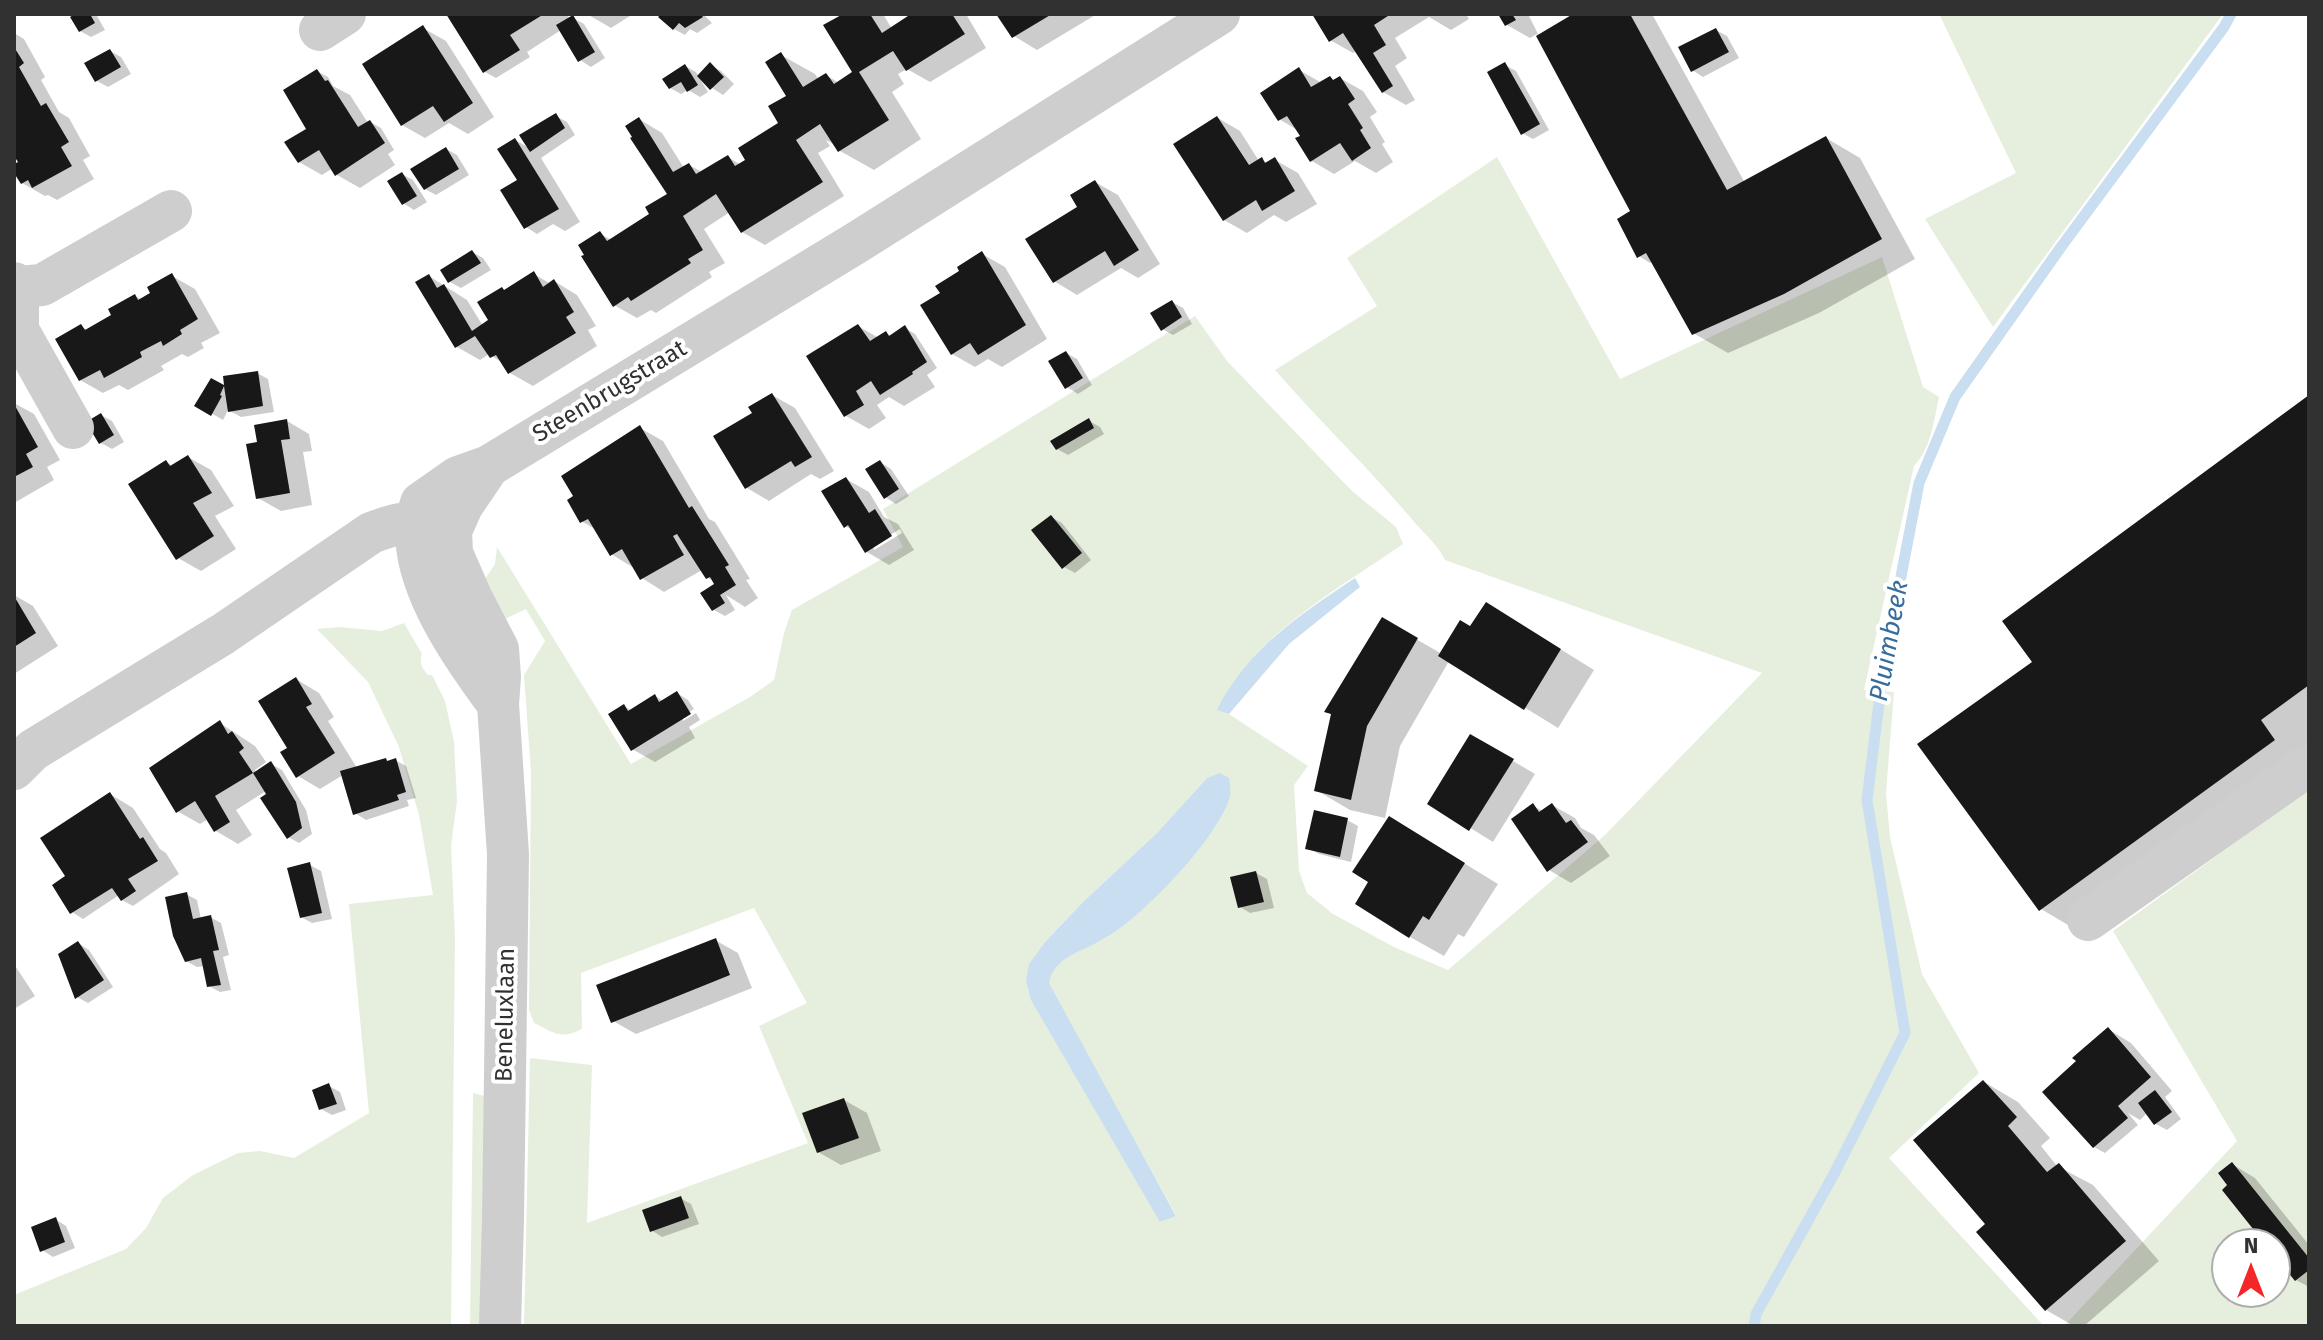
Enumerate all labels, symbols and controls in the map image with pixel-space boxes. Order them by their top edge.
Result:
street label: Steenbrugstraat [528,335,692,449]
water label: Pluimbeek [1864,578,1916,704]
street label: Beneluxlaan [490,948,522,1082]
north arrow [2211,1228,2291,1308]
text: N [2244,1232,2258,1259]

